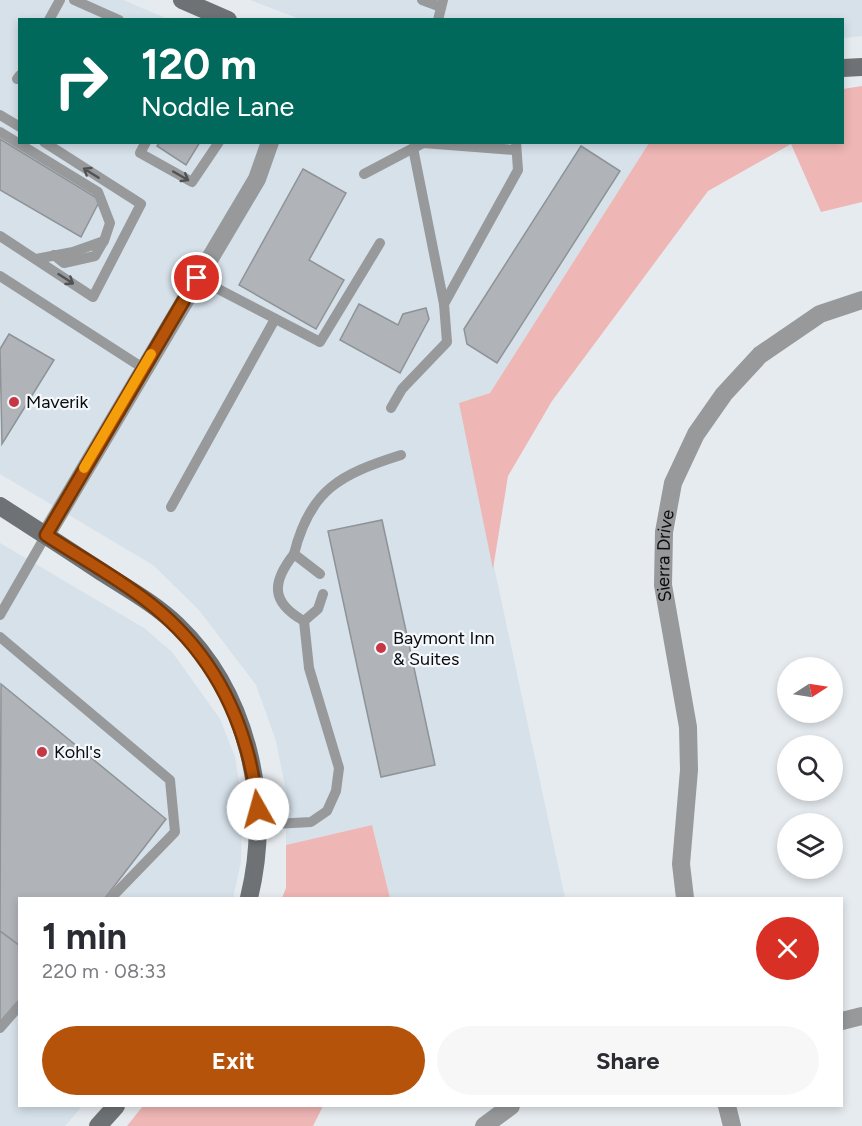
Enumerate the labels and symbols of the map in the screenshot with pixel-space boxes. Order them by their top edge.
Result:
one-way arrow [83,166,100,178]
one-way arrow [172,170,189,182]
pin [171,252,222,303]
one-way arrow [58,273,75,286]
place label: Maverik [26,391,89,413]
marker: Maverik [7,395,21,409]
street label: Sierra Drive [652,508,679,604]
place label: Baymont Inn & Suites [393,627,495,670]
marker: Baymont Inn & Suites [374,641,388,655]
north arrow [777,657,843,723]
place label: Kohl's [54,741,101,763]
marker: Kohl's [35,745,49,759]
position arrow [226,777,290,841]

